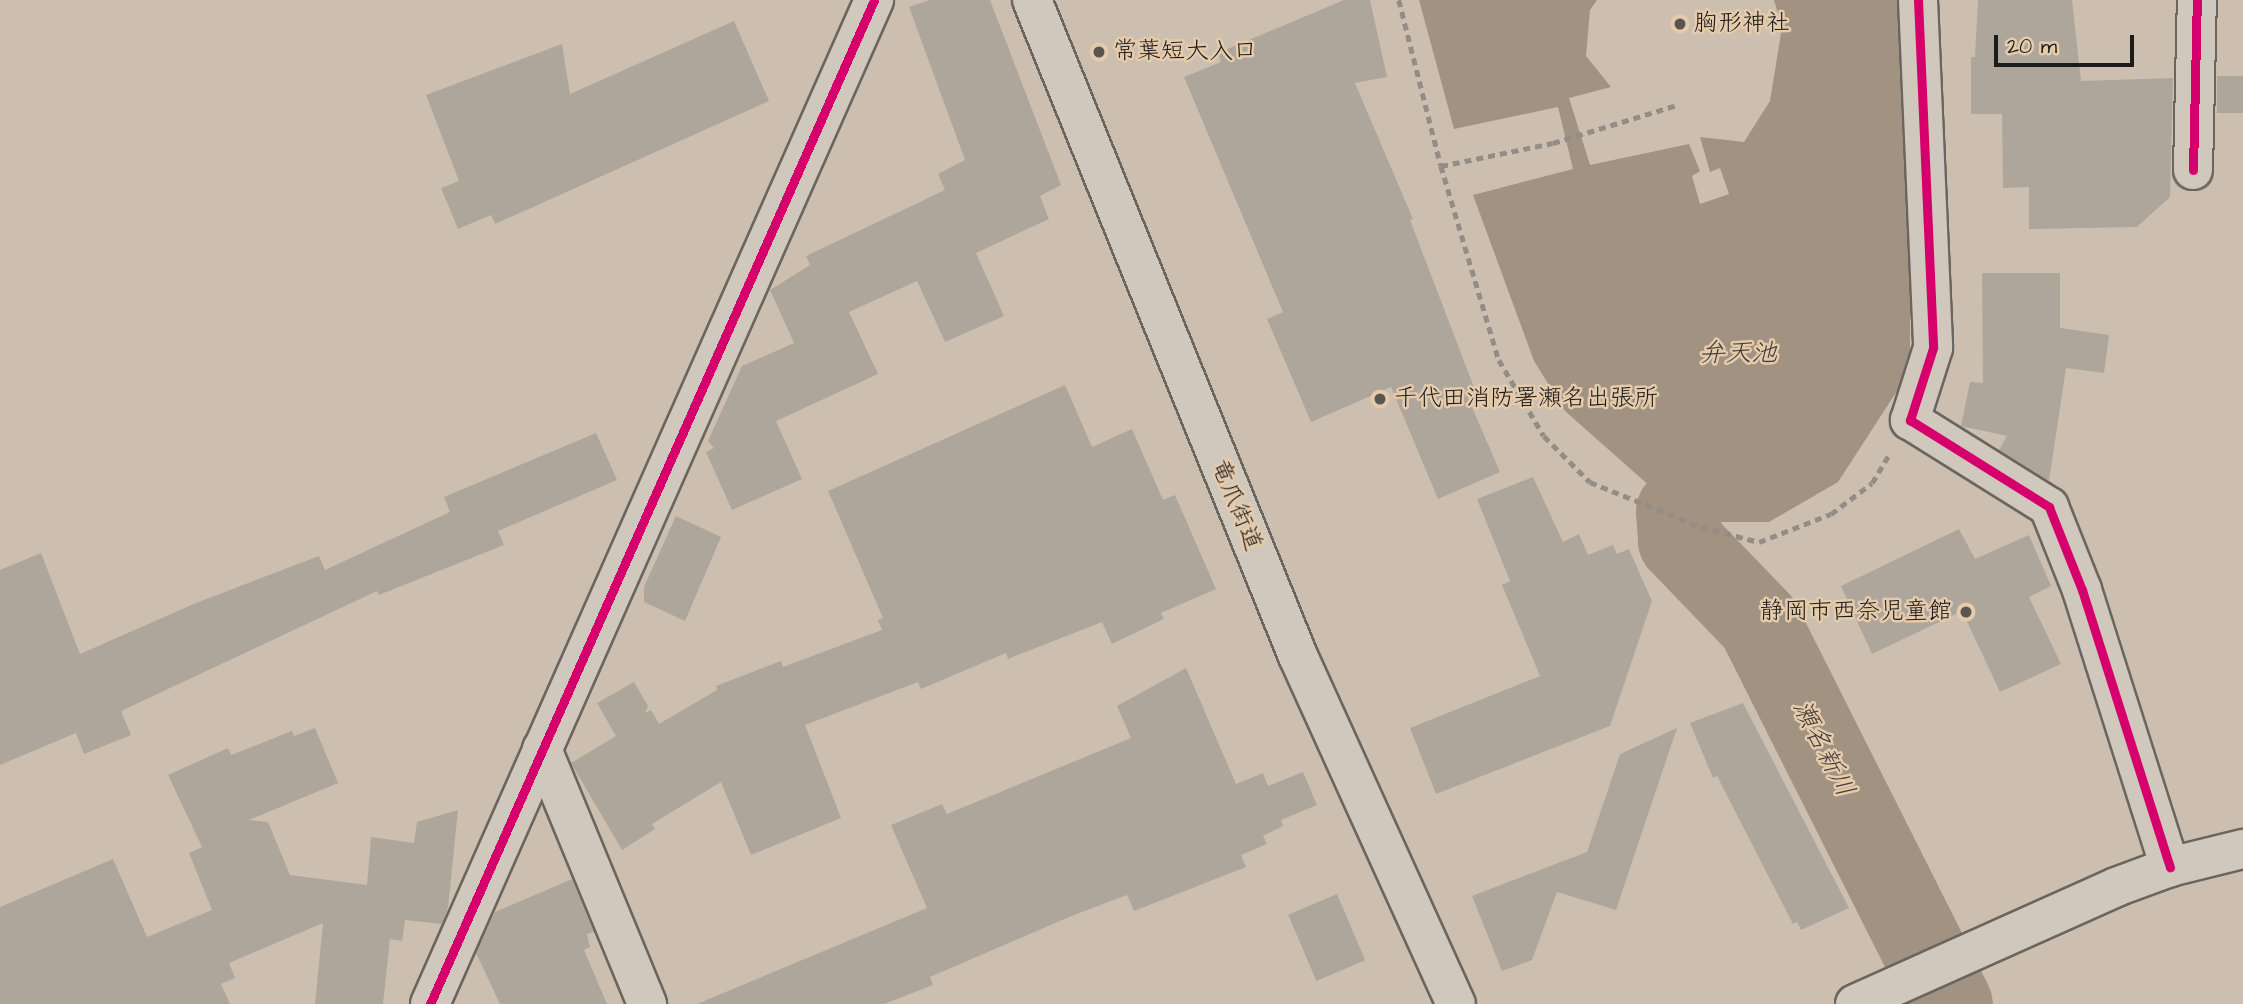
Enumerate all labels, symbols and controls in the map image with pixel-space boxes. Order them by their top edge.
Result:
place label: 胸形神社 [1694,10,1790,38]
marker: 胸形神社 [1672,16,1688,32]
scale bar [1998,21,2138,65]
text: 20 m [2007,32,2057,61]
place label: 常葉短大入口 [1113,38,1257,66]
marker: 常葉短大入口 [1091,44,1107,60]
water label: 弁天池 [1699,338,1777,370]
place label: 千代田消防署瀬名出張所 [1394,385,1658,413]
marker: 千代田消防署瀬名出張所 [1372,391,1388,407]
street label: 竜爪街道 [1205,455,1267,555]
place label: 静岡市西奈児童館 [1760,598,1952,626]
marker: 静岡市西奈児童館 [1958,604,1974,620]
water label: 瀬名新川 [1785,696,1861,802]

